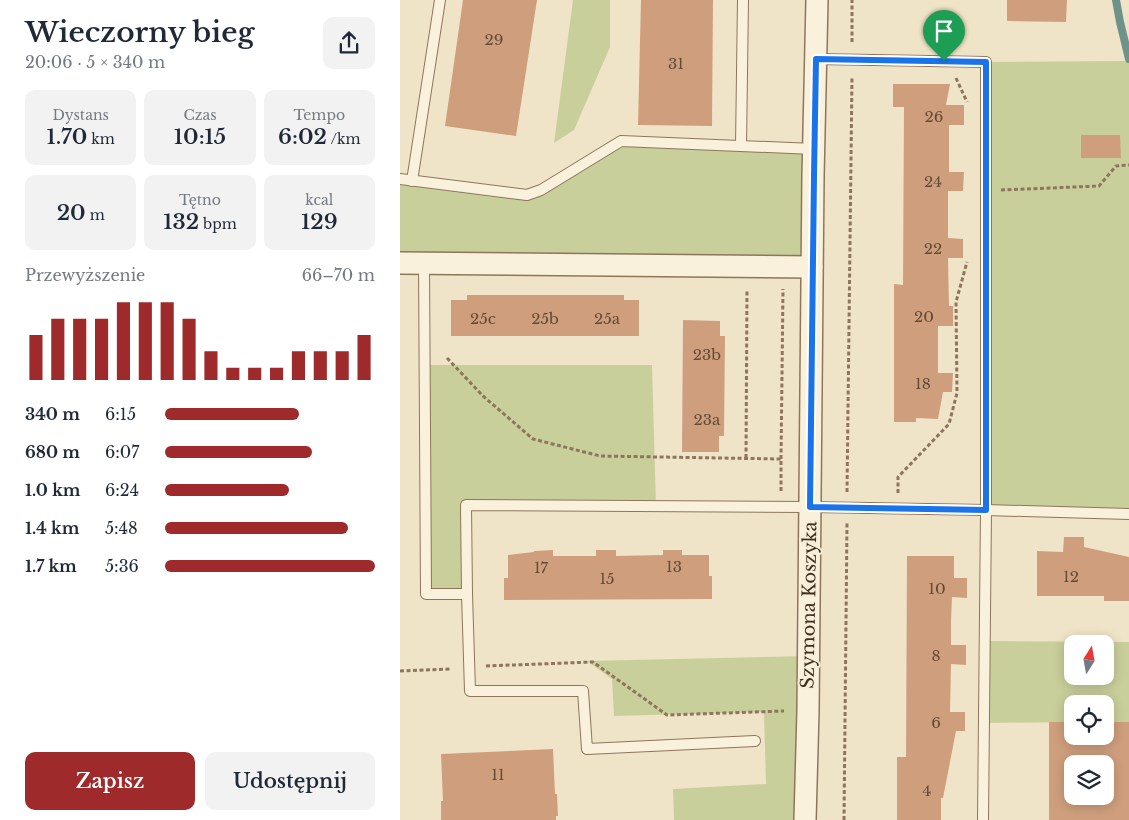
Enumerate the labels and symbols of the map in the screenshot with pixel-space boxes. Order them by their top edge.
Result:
pin [923,10,965,61]
house number: 29 [485,30,503,49]
house number: 31 [668,54,684,73]
house number: 26 [925,107,943,126]
house number: 24 [924,172,942,191]
house number: 22 [924,239,942,258]
house number: 20 [914,307,934,326]
house number: 25c [470,309,496,328]
house number: 25b [531,309,559,328]
house number: 25a [594,309,621,328]
house number: 23b [693,345,721,364]
house number: 18 [915,374,931,393]
house number: 23a [694,410,721,429]
street label: Szymona Koszyka [797,521,821,689]
house number: 13 [666,557,682,576]
house number: 17 [534,558,549,577]
house number: 12 [1063,567,1079,586]
house number: 15 [599,569,615,588]
house number: 10 [928,579,946,598]
north arrow [1064,635,1114,685]
house number: 8 [931,646,941,665]
house number: 6 [931,713,941,732]
house number: 11 [491,765,505,784]
house number: 4 [923,781,931,800]

